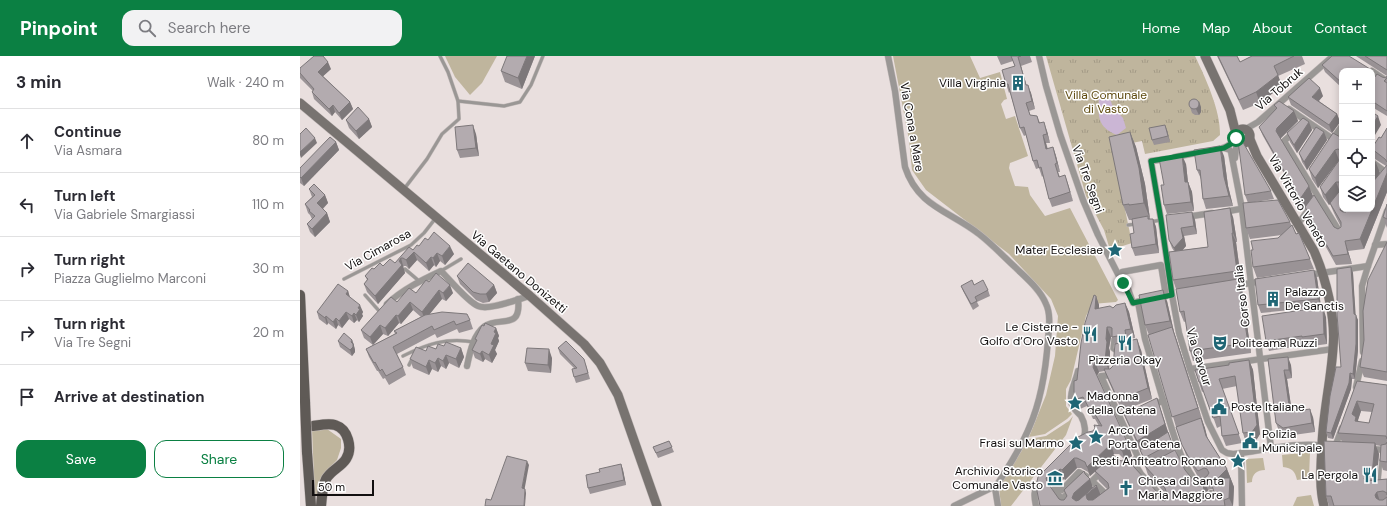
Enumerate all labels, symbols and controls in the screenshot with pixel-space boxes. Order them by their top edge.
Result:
search box [122,10,402,46]
text: Pinpoint [20,16,98,41]
icon: search [136,17,158,39]
text: Search here [168,18,251,38]
text: Home [1142,19,1180,37]
text: Map [1202,19,1230,37]
text: About [1252,19,1292,37]
text: Contact [1314,19,1367,37]
street label: Via Tobruk [1252,64,1306,114]
map controls [1339,68,1375,212]
button: + [1339,68,1375,104]
text: 3 min [16,71,61,93]
text: Walk · 240 m [207,74,284,91]
building icon: Villa Virginia [1009,74,1027,92]
place label: Villa Virginia [939,75,1006,91]
street label: Via Cona a Mare [896,81,928,173]
park label: Villa Comunale di Vasto [1065,87,1147,117]
button: − [1339,104,1375,140]
text: Continue [54,122,122,142]
route start [1227,129,1245,147]
icon: ahead [16,130,38,152]
text: 80 m [252,132,284,149]
button: locate [1339,140,1375,176]
text: Via Asmara [54,142,122,159]
street label: Via Tre Segni [1068,143,1108,215]
street label: Via Vittorio Veneto [1265,152,1331,250]
button: layers [1339,176,1375,212]
text: Turn left [54,186,115,206]
icon: left [16,194,38,216]
text: 110 m [252,196,284,213]
text: Via Gabriele Smargiassi [54,206,195,223]
street label: Via Cimarosa [342,225,414,275]
street label: Via Gaetano Donizetti [468,227,571,317]
place icon: Mater Ecclesiae [1106,241,1124,259]
place label: Mater Ecclesiae [1015,242,1103,258]
text: Turn right [54,250,125,270]
icon: right [16,258,38,280]
text: 30 m [252,260,284,277]
street label: Corso Italia [1230,264,1254,328]
text: Piazza Guglielmo Marconi [54,270,206,287]
route end [1114,274,1132,292]
place label: Palazzo De Sanctis [1285,284,1344,314]
building icon: Palazzo De Sanctis [1264,290,1282,308]
text: Turn right [54,314,125,334]
place label: Le Cisterne - Golfo d’Oro Vasto [980,319,1078,349]
icon: right [16,322,38,344]
text: 20 m [253,324,284,341]
restaurant icon: Le Cisterne - Golfo d’Oro Vasto [1081,325,1099,343]
street label: Via Cavour [1183,326,1216,389]
text: Via Tre Segni [54,334,131,351]
restaurant icon: Pizzeria Okay [1116,334,1134,352]
theatre icon: Politeama Ruzzi [1211,334,1229,352]
place label: Politeama Ruzzi [1232,335,1318,351]
place label: Pizzeria Okay [1089,352,1162,368]
icon: arrive [16,386,38,408]
text: Arrive at destination [54,387,205,407]
place label: Madonna della Catena [1087,388,1156,418]
place icon: Madonna della Catena [1066,394,1084,412]
public building icon: Poste Italiane [1210,398,1228,416]
place label: Poste Italiane [1231,399,1305,415]
place label: Arco di Porta Catena [1108,422,1180,452]
place label: Polizia Municipale [1262,426,1322,456]
place icon: Arco di Porta Catena [1087,428,1105,446]
public building icon: Polizia Municipale [1241,432,1259,450]
place icon: Frasi su Marmo [1067,434,1085,452]
place label: Frasi su Marmo [980,435,1064,451]
button: Save [16,440,146,478]
button: Share [154,440,284,478]
place icon: Resti Anfiteatro Romano [1229,452,1247,470]
place label: Resti Anfiteatro Romano [1092,453,1226,469]
place label: Archivio Storico Comunale Vasto [952,463,1043,493]
restaurant icon: La Pergola [1361,466,1379,484]
place label: La Pergola [1301,467,1358,483]
museum icon: Archivio Storico Comunale Vasto [1046,469,1064,487]
place label: Chiesa di Santa Maria Maggiore [1138,473,1224,503]
scale bar [312,478,374,497]
church icon: Chiesa di Santa Maria Maggiore [1117,479,1135,497]
text: 50 m [318,480,345,494]

